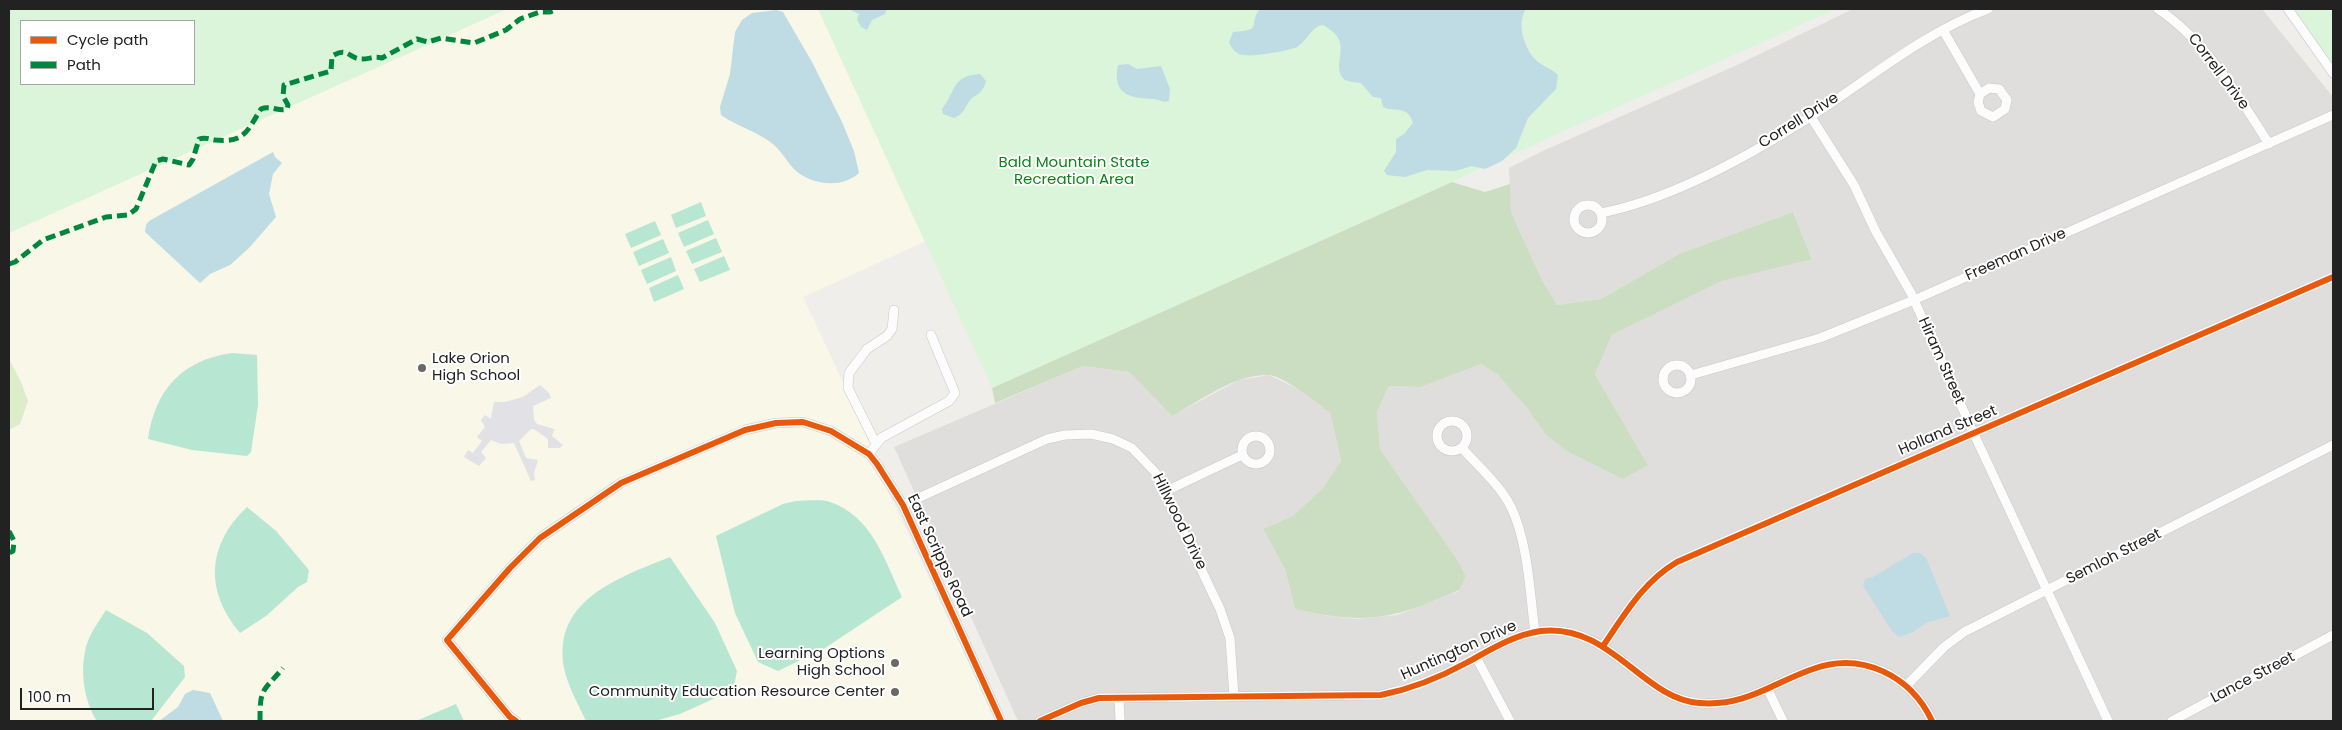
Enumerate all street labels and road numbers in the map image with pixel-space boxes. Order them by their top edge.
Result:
street label: Correll Drive [2184,30,2252,114]
street label: Correll Drive [1756,89,1842,153]
street label: Freeman Drive [1963,225,2069,285]
street label: Hiram Street [1914,315,1968,407]
street label: Holland Street [1896,402,2000,460]
street label: Hillwood Drive [1148,471,1210,573]
street label: East Scripps Road [903,492,975,620]
street label: Semloh Street [2063,525,2165,589]
street label: Huntington Drive [1398,617,1520,685]
street label: Lance Street [2208,648,2298,708]

